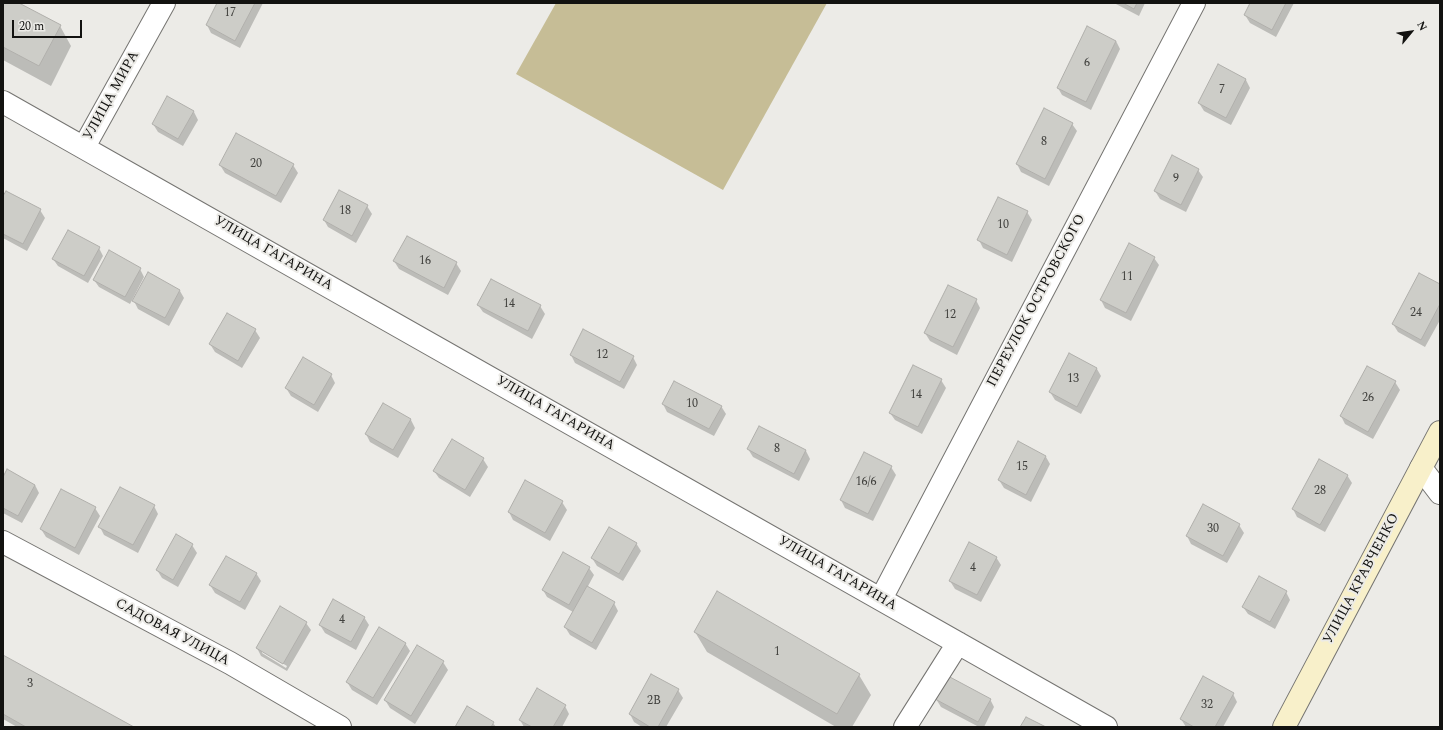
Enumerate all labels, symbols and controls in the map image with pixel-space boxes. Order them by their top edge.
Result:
house number: 17 [224,7,236,21]
scale bar [14,12,84,38]
north arrow [1391,12,1431,52]
text: 20 m [19,17,44,36]
text: N [1412,18,1432,34]
street label: УЛИЦА МИРА [81,48,143,144]
house number: 6 [1084,57,1090,71]
house number: 7 [1219,84,1225,98]
house number: 8 [1041,136,1047,150]
house number: 20 [250,158,262,172]
house number: 9 [1173,173,1179,187]
house number: 18 [339,205,351,219]
street label: ПЕРЕУЛОК ОСТРОВСКОГО [984,212,1090,390]
street label: УЛИЦА ГАГАРИНА [211,213,335,295]
house number: 10 [997,219,1009,233]
house number: 16 [419,255,431,269]
house number: 11 [1121,271,1133,285]
house number: 14 [503,298,515,312]
house number: 24 [1410,307,1422,321]
house number: 12 [944,309,956,323]
house number: 12 [596,349,608,363]
street label: УЛИЦА ГАГАРИНА [493,373,617,455]
house number: 13 [1067,373,1079,387]
house number: 14 [910,389,922,403]
house number: 26 [1362,392,1374,406]
house number: 10 [686,398,698,412]
house number: 8 [774,443,780,457]
house number: 15 [1016,461,1028,475]
house number: 16/6 [856,476,876,490]
house number: 28 [1314,485,1326,499]
street label: УЛИЦА КРАВЧЕНКО [1320,511,1404,647]
house number: 30 [1207,523,1219,537]
street label: УЛИЦА ГАГАРИНА [775,533,899,615]
house number: 4 [970,562,976,576]
street label: САДОВАЯ УЛИЦА [112,596,232,670]
house number: 4 [339,614,345,628]
house number: 1 [774,646,780,660]
house number: 3 [27,678,33,692]
house number: 2В [647,695,661,709]
house number: 32 [1201,699,1213,713]

